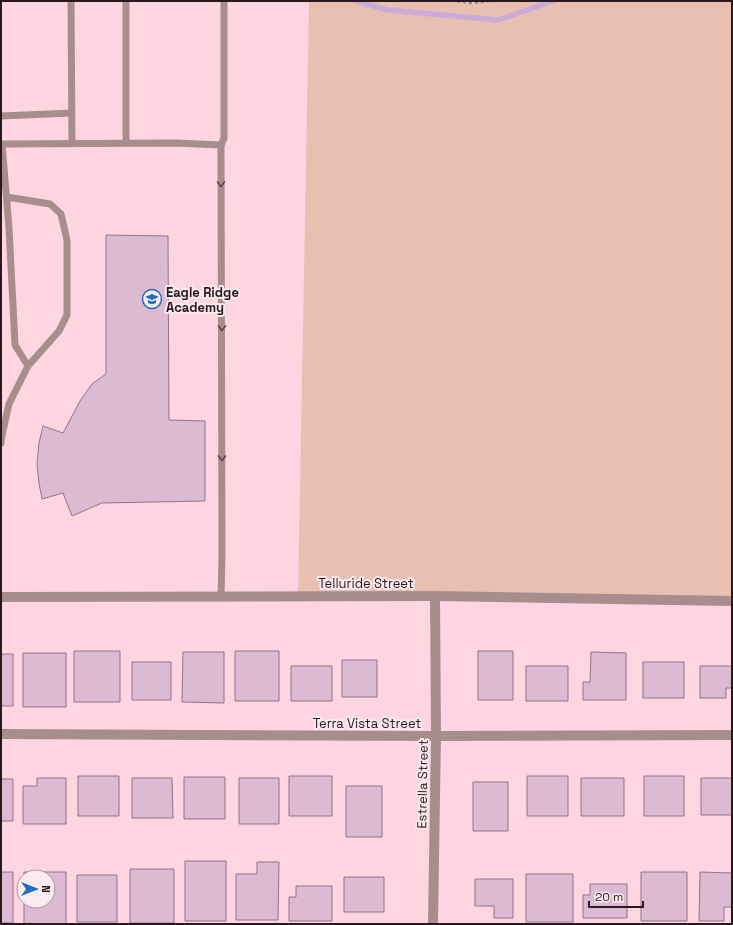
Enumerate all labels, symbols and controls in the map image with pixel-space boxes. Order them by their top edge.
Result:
one-way arrow [217,181,225,187]
place label: Eagle Ridge Academy [166,284,239,316]
school or university icon: Eagle Ridge Academy [141,288,163,310]
one-way arrow [218,325,226,331]
one-way arrow [218,455,226,461]
street label: Telluride Street [318,575,414,592]
street label: Terra Vista Street [313,715,421,732]
street label: Estrella Street [413,739,432,829]
north arrow [16,869,56,909]
scale bar [589,883,643,909]
text: N [39,885,53,893]
text: 20 m [595,889,623,905]

